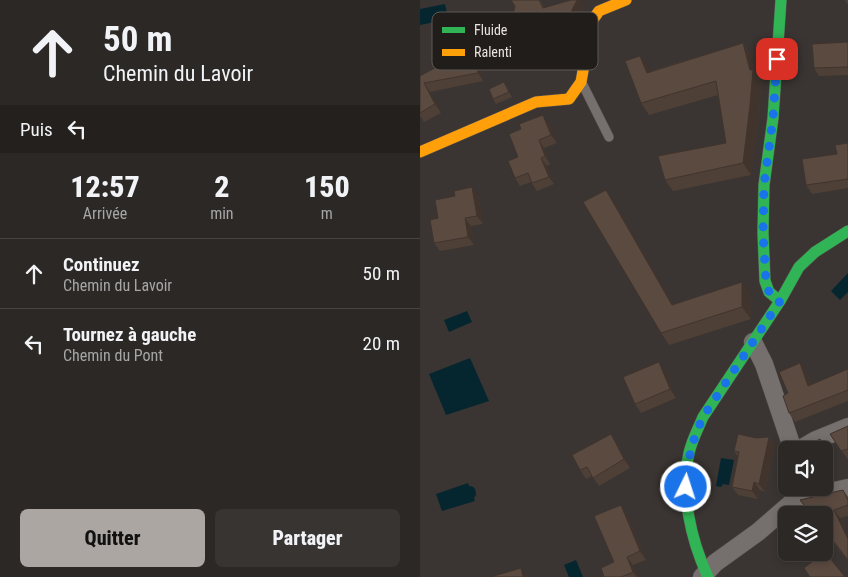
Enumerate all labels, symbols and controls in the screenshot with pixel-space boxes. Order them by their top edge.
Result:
legend [432,12,598,70]
text: 50 m [103,19,172,60]
icon: ahead [20,20,85,85]
text: Fluide [474,22,508,38]
pin [756,38,798,80]
text: Ralenti [474,44,512,60]
icon: arrive [763,45,791,73]
text: Chemin du Lavoir [103,61,253,86]
icon: left [63,115,91,143]
text: Puis [20,118,53,141]
text: 12:57 [70,169,140,204]
text: 2 [214,169,229,204]
text: 150 [304,169,350,204]
text: Arrivée [83,204,127,223]
text: min [210,204,234,223]
text: m [321,204,333,223]
text: Continuez [63,253,140,276]
icon: ahead [20,260,48,288]
text: 50 m [363,262,400,285]
text: Chemin du Lavoir [63,276,172,295]
text: Tournez à gauche [63,323,196,346]
icon: left [20,330,48,358]
text: 20 m [363,332,400,355]
text: Chemin du Pont [63,346,163,365]
map controls [778,441,833,561]
button: sound [778,441,833,496]
position arrow [659,460,711,512]
button: layers [778,506,833,561]
button: Quitter [20,509,205,567]
button: Partager [215,509,400,567]

